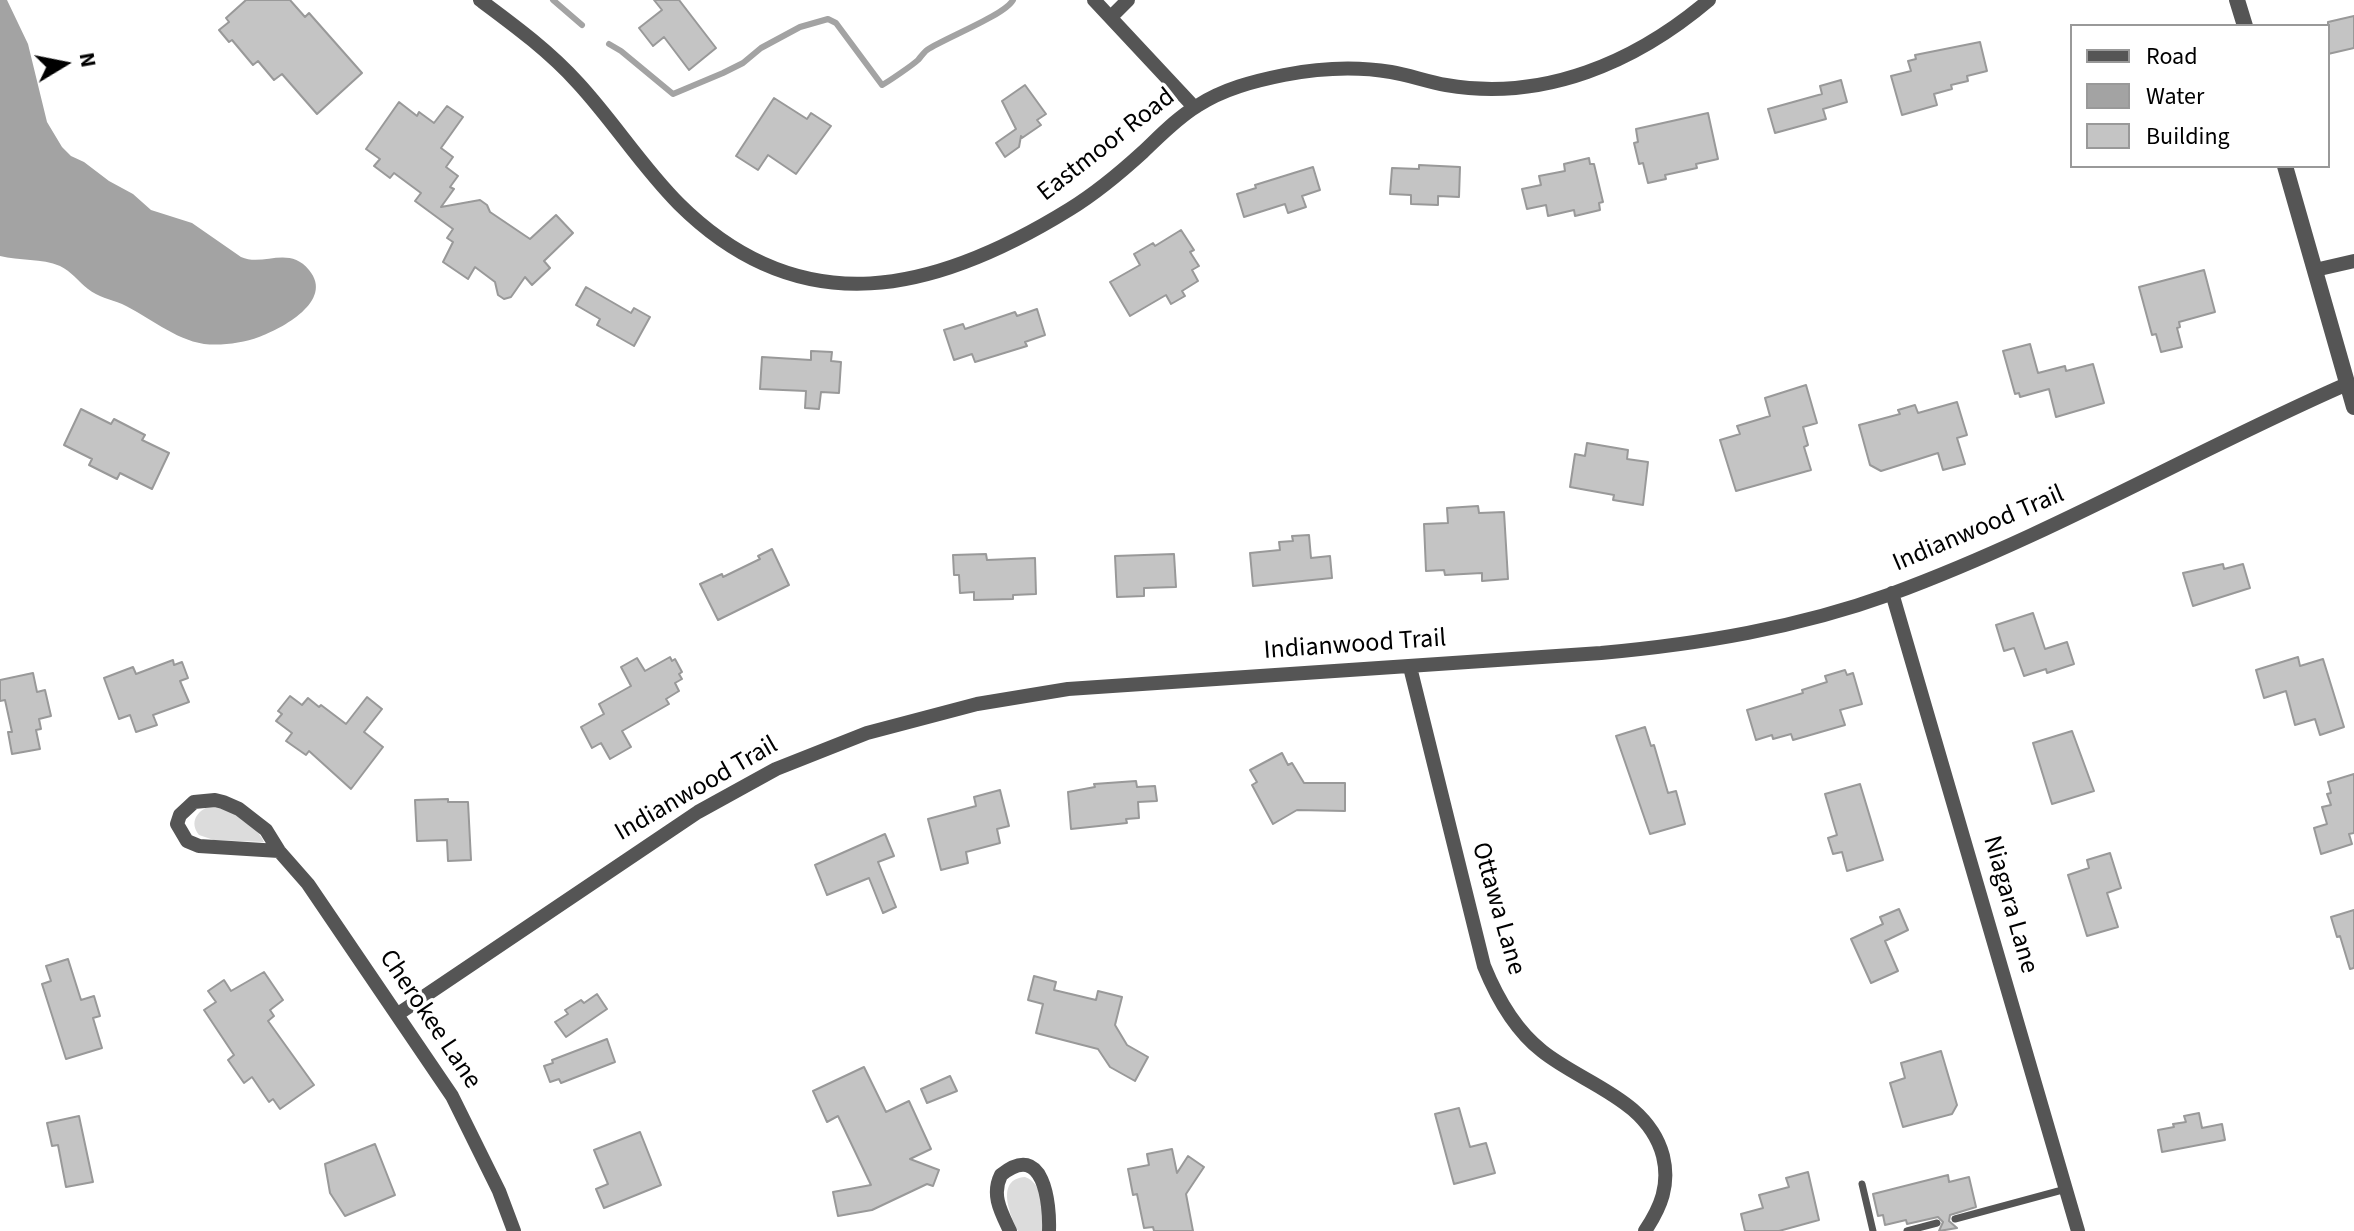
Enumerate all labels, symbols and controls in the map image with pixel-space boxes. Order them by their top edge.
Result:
north arrow [24,24,104,104]
legend [2070,24,2330,168]
text: Road [2146,39,2198,74]
text: N [71,50,105,70]
text: Water [2146,79,2204,114]
street label: Eastmoor Road [1032,83,1182,209]
text: Building [2146,119,2230,154]
street label: Indianwood Trail [1889,480,2069,580]
street label: Indianwood Trail [1263,624,1447,668]
street label: Indianwood Trail [610,731,784,849]
street label: Niagara Lane [1974,833,2044,977]
street label: Ottawa Lane [1463,839,1531,979]
street label: Cherokee Lane [371,945,487,1095]

